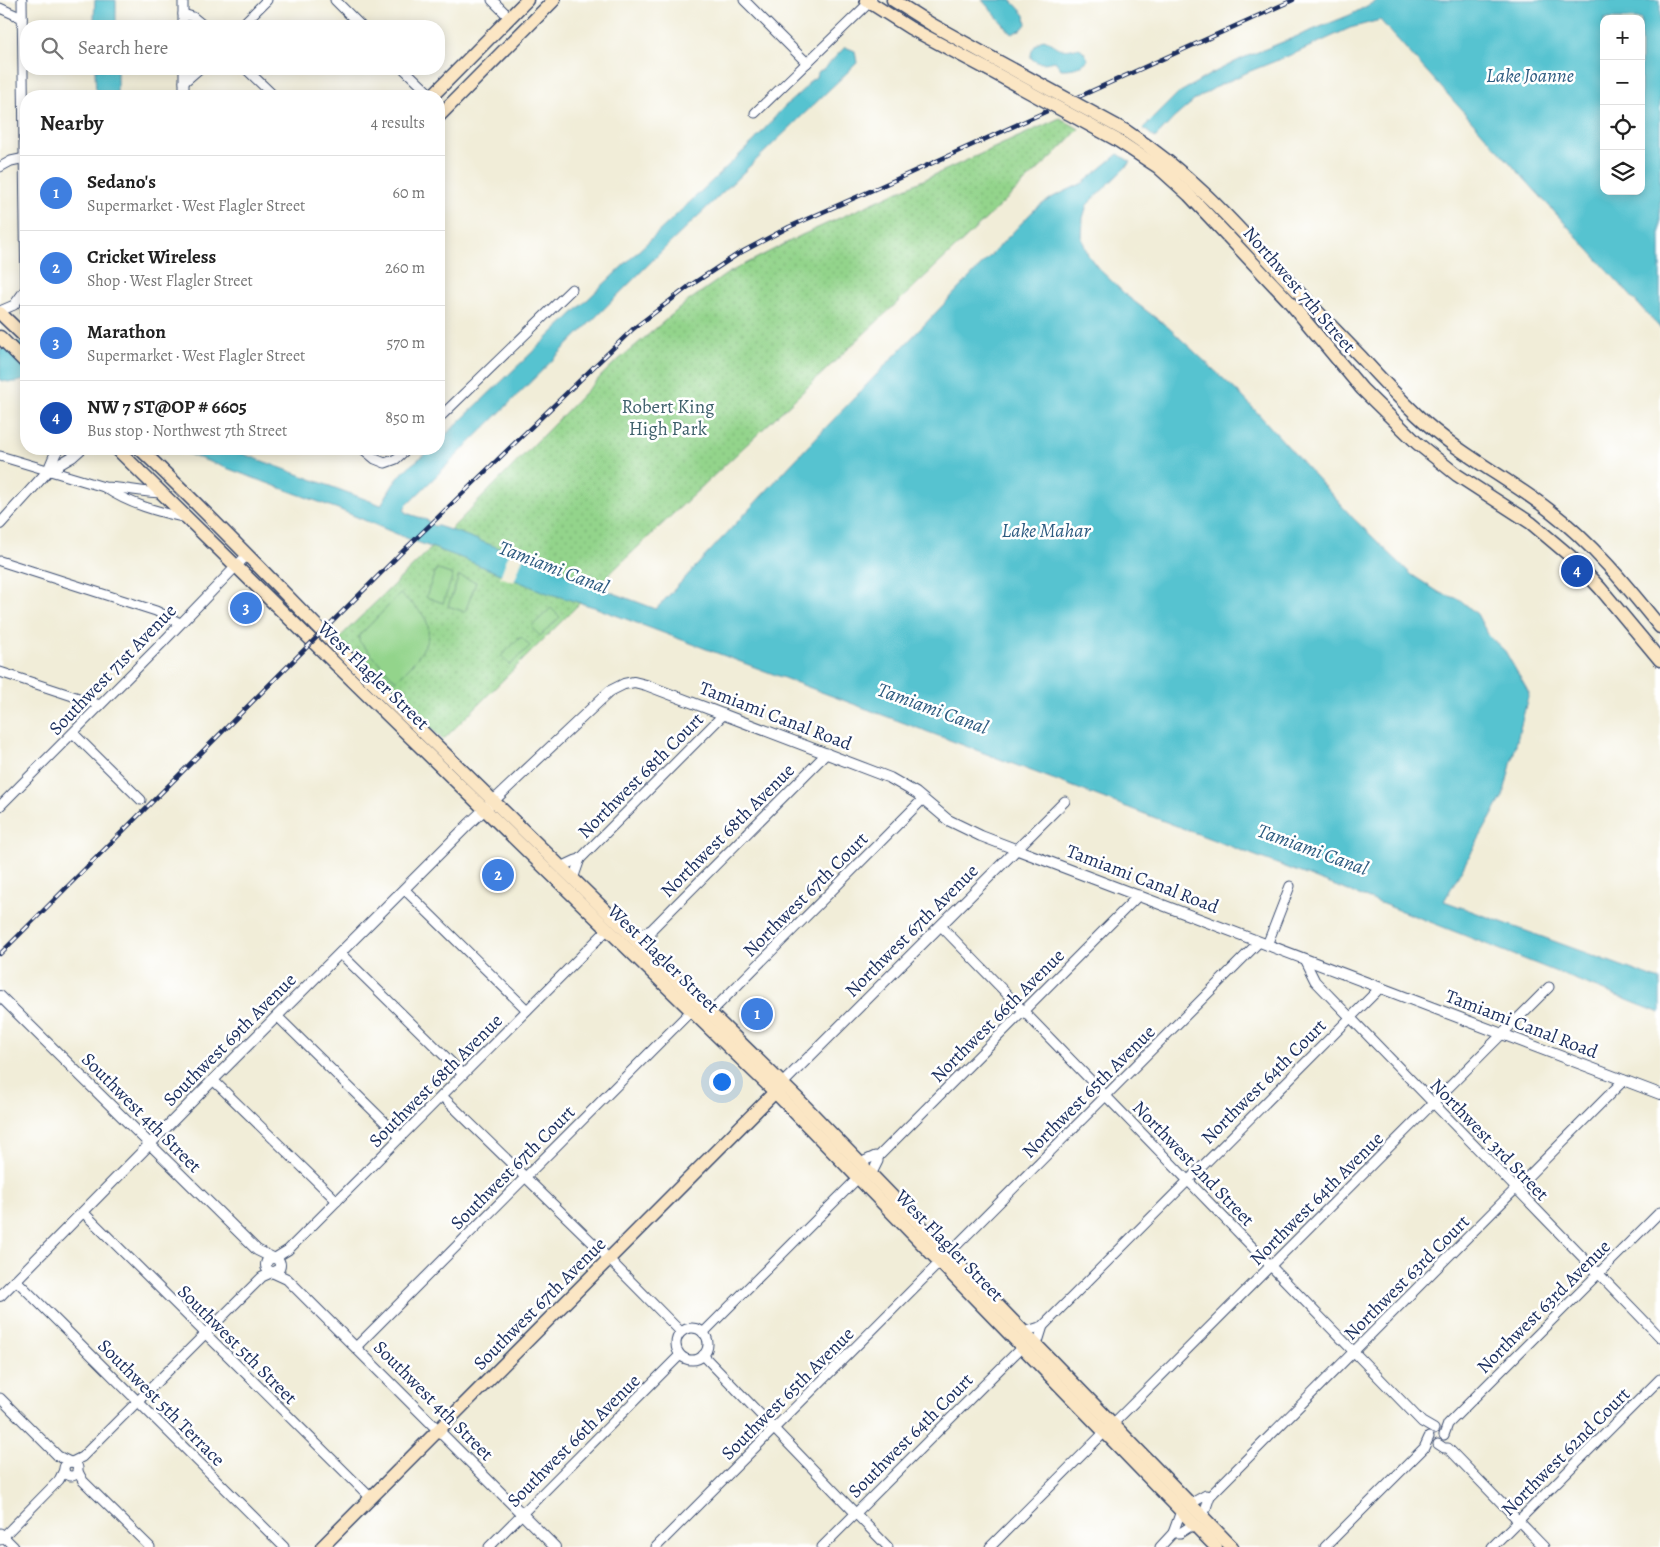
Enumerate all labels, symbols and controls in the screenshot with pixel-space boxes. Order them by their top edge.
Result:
map controls [1600,15,1645,195]
button: + [1600,15,1645,60]
search box [20,20,445,75]
icon: search [38,34,66,62]
text: Search here [78,35,168,61]
button: − [1600,60,1645,105]
water label: Lake Joanne [1486,62,1574,89]
button: locate [1600,105,1645,150]
text: Nearby [40,109,103,137]
text: 4 results [371,112,425,134]
button: layers [1600,150,1645,195]
text: Sedano's [87,169,156,195]
text: 1 [53,182,59,204]
text: 60 m [393,182,425,204]
text: Supermarket · West Flagler Street [87,195,305,217]
street label: Northwest 7th Street [1237,221,1362,359]
text: Cricket Wireless [87,244,216,270]
text: 2 [52,257,60,279]
text: 260 m [385,257,425,279]
text: Shop · West Flagler Street [87,270,253,292]
text: Marathon [87,319,166,345]
text: 3 [53,332,59,354]
text: 570 m [386,332,425,354]
text: Supermarket · West Flagler Street [87,345,305,367]
text: NW 7 ST@OP # 6605 [87,394,247,420]
park label: Robert King High Park [621,394,715,442]
text: 4 [52,407,60,429]
text: 850 m [385,407,425,429]
text: Bus stop · Northwest 7th Street [87,420,287,442]
water label: Lake Mahar [1001,517,1092,544]
water label: Tamiami Canal [495,534,613,601]
pin: 4 [1561,552,1593,590]
pin: 3 [230,589,262,627]
street label: Southwest 71st Avenue [43,598,182,741]
street label: West Flagler Street [311,615,435,736]
street label: Tamiami Canal Road [696,675,856,757]
water label: Tamiami Canal [874,676,992,741]
street label: Northwest 68th Court [572,707,709,844]
street label: Northwest 68th Avenue [655,758,801,904]
water label: Tamiami Canal [1254,817,1372,882]
street label: Northwest 67th Court [737,826,874,963]
street label: Tamiami Canal Road [1063,838,1223,920]
pin: 2 [482,856,514,894]
street label: Northwest 67th Avenue [839,858,984,1003]
street label: West Flagler Street [601,898,725,1019]
street label: Northwest 66th Avenue [925,943,1070,1088]
street label: Southwest 69th Avenue [157,967,302,1112]
street label: Tamiami Canal Road [1442,983,1602,1065]
pin: 1 [741,995,773,1033]
street label: Southwest 68th Avenue [363,1008,508,1153]
street label: Northwest 64th Court [1195,1013,1332,1150]
street label: Northwest 65th Avenue [1016,1019,1161,1164]
street label: Southwest 4th Street [75,1047,207,1179]
your location [709,1069,735,1095]
street label: Northwest 3rd Street [1424,1073,1555,1207]
street label: Northwest 2nd Street [1126,1095,1260,1232]
street label: Southwest 67th Court [445,1100,581,1236]
street label: Northwest 64th Avenue [1244,1126,1389,1271]
street label: West Flagler Street [888,1183,1009,1307]
street label: Northwest 63rd Court [1338,1209,1475,1346]
street label: Southwest 67th Avenue [467,1231,612,1376]
street label: Northwest 63rd Avenue [1471,1234,1616,1379]
street label: Southwest 5th Street [172,1279,303,1410]
street label: Southwest 65th Avenue [715,1321,860,1466]
street label: Southwest 5th Terrace [92,1333,231,1472]
street label: Southwest 4th Street [367,1335,499,1467]
street label: Southwest 64th Court [842,1367,979,1504]
street label: Southwest 66th Avenue [501,1368,646,1513]
street label: Northwest 62nd Court [1496,1382,1636,1522]

